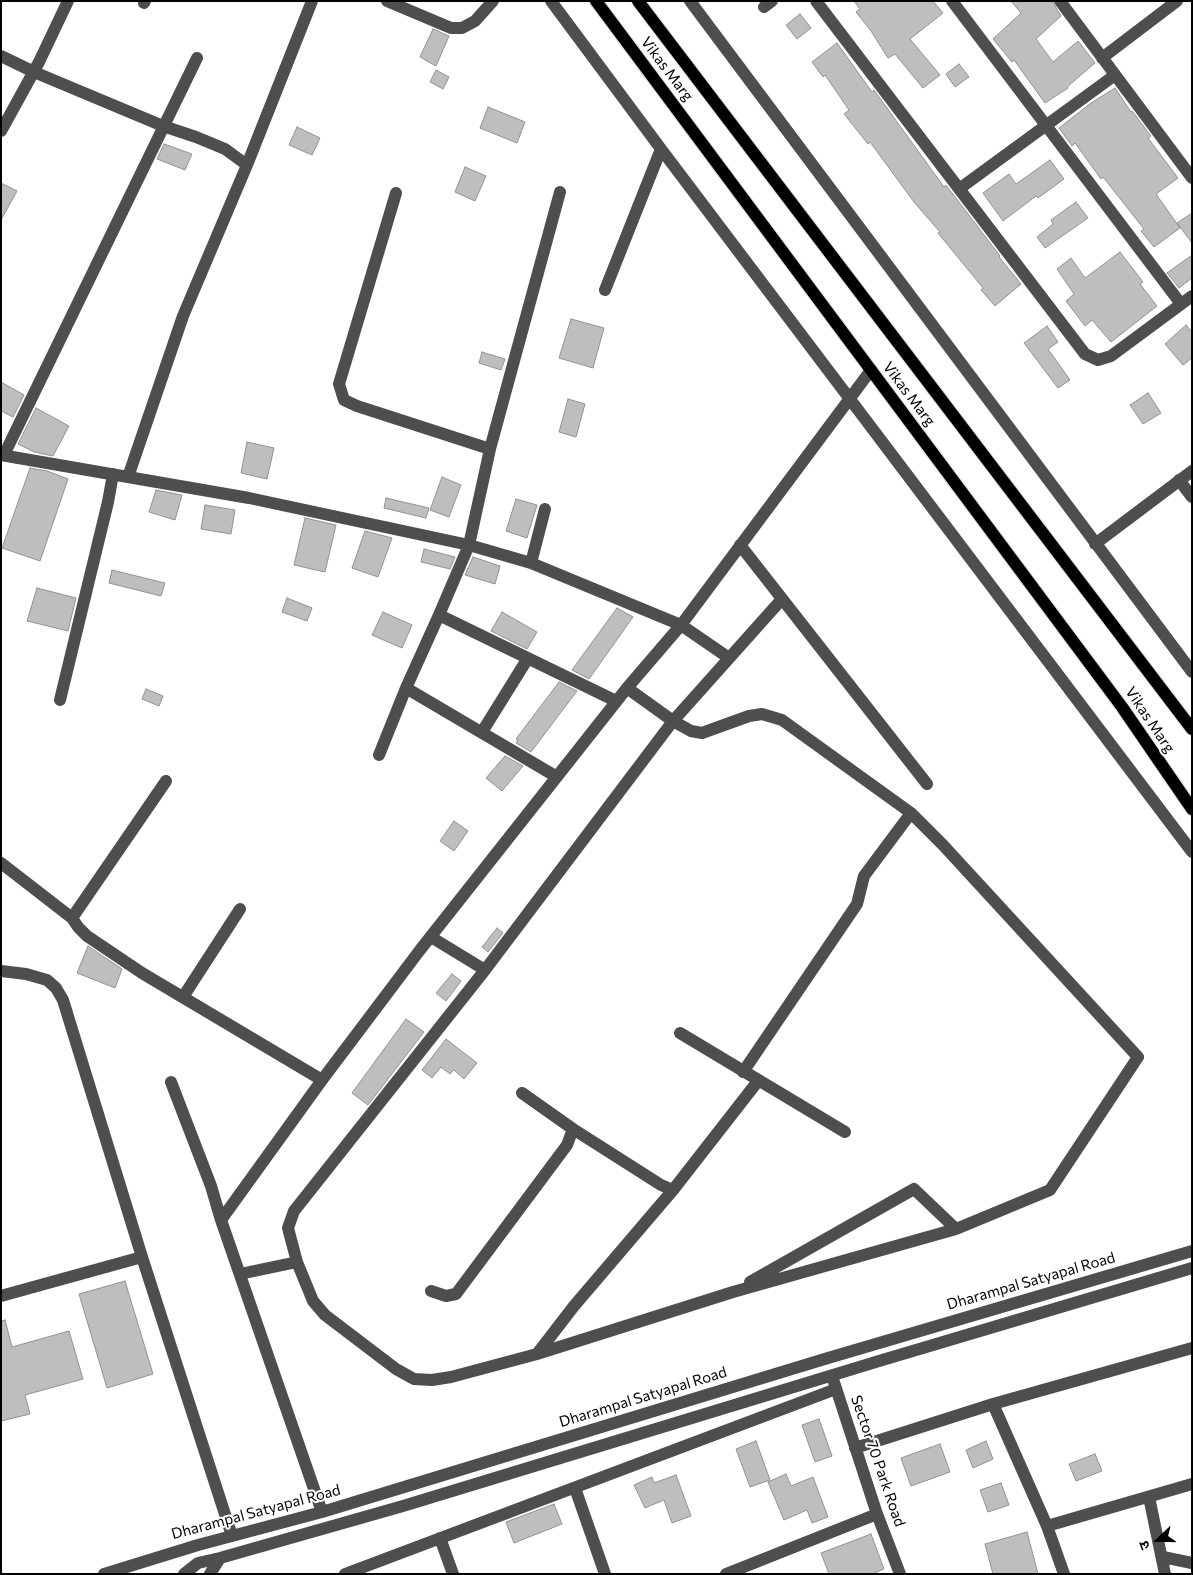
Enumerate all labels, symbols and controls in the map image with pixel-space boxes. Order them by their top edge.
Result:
street label: Vikas Marg [637,33,697,105]
street label: Vikas Marg [879,358,939,430]
street label: Vikas Marg [1121,683,1179,757]
street label: Dharampal Satyapal Road [945,1248,1117,1314]
street label: Dharampal Satyapal Road [557,1363,729,1431]
street label: Sector 70 Park Road [847,1393,909,1529]
street label: Dharampal Satyapal Road [169,1481,343,1543]
north arrow [1133,1515,1183,1565]
text: उ [1134,1539,1153,1552]

